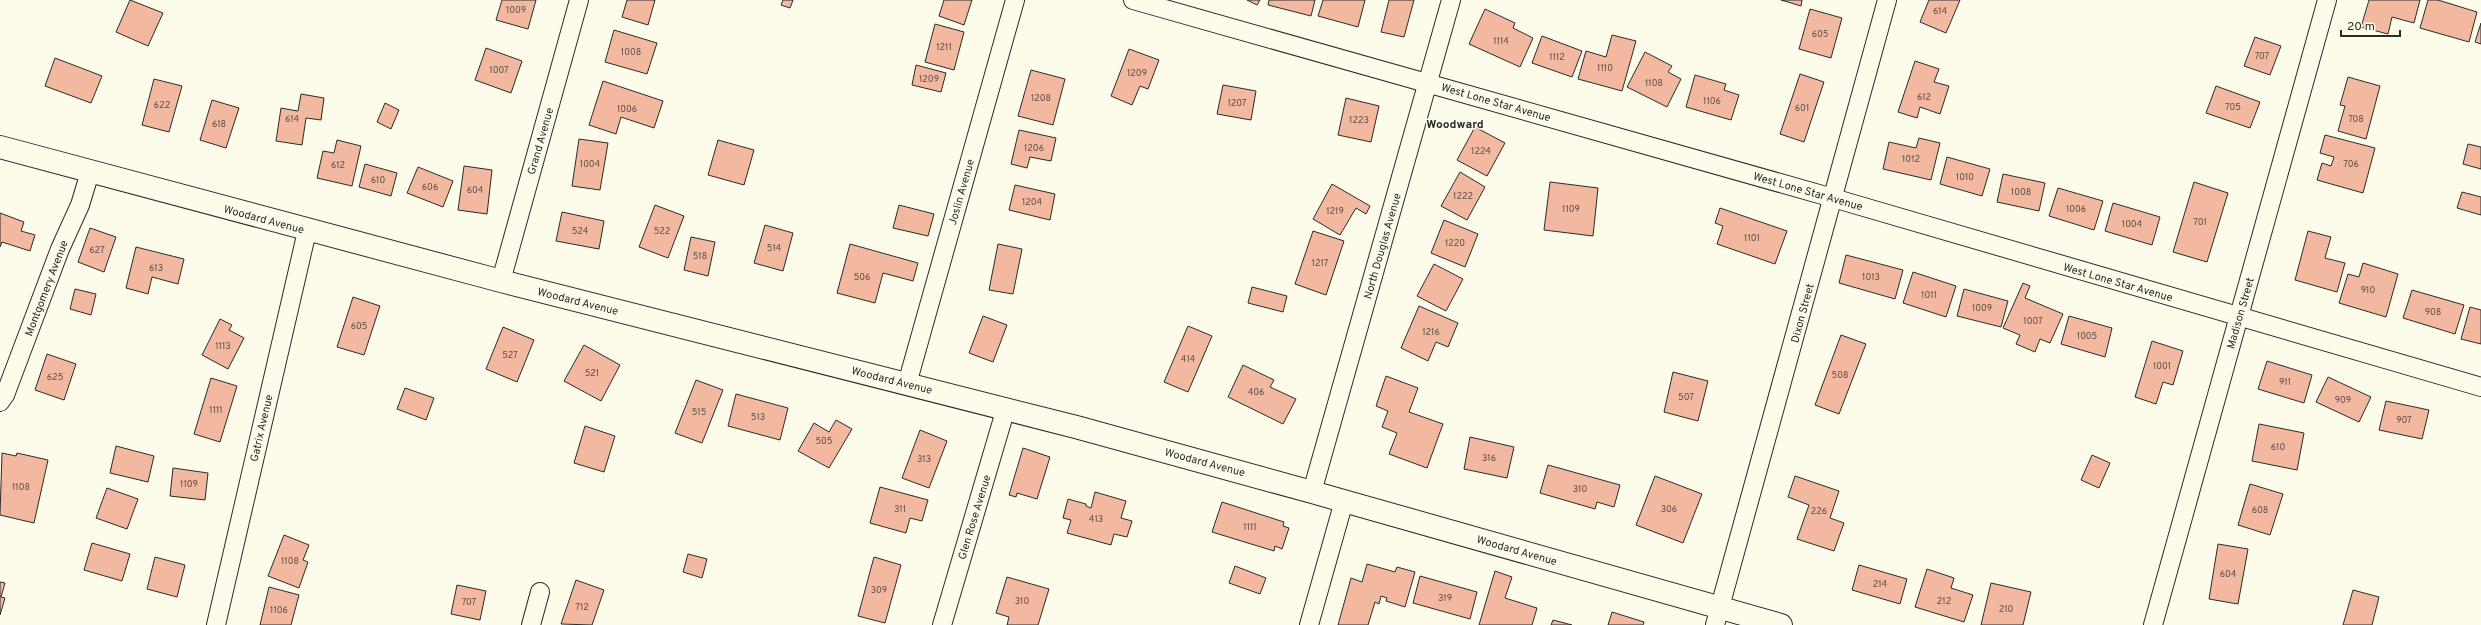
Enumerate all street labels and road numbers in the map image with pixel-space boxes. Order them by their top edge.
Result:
street label: West Lone Star Avenue [1439,81,1552,125]
street label: Grand Avenue [525,106,557,176]
street label: Joslin Avenue [946,158,978,227]
street label: West Lone Star Avenue [1751,170,1864,214]
street label: North Douglas Avenue [1361,192,1405,301]
street label: Woodard Avenue [222,202,306,237]
street label: Montgomery Avenue [22,238,72,338]
street label: West Lone Star Avenue [2061,261,2174,305]
street label: Madison Street [2224,276,2258,351]
street label: Dixon Street [1788,282,1818,344]
street label: Woodard Avenue [536,285,620,319]
street label: Woodard Avenue [850,364,934,398]
street label: Gatrix Avenue [247,393,277,463]
street label: Woodard Avenue [1163,445,1247,480]
street label: Glen Rose Avenue [955,473,995,562]
street label: Woodard Avenue [1475,533,1559,569]

